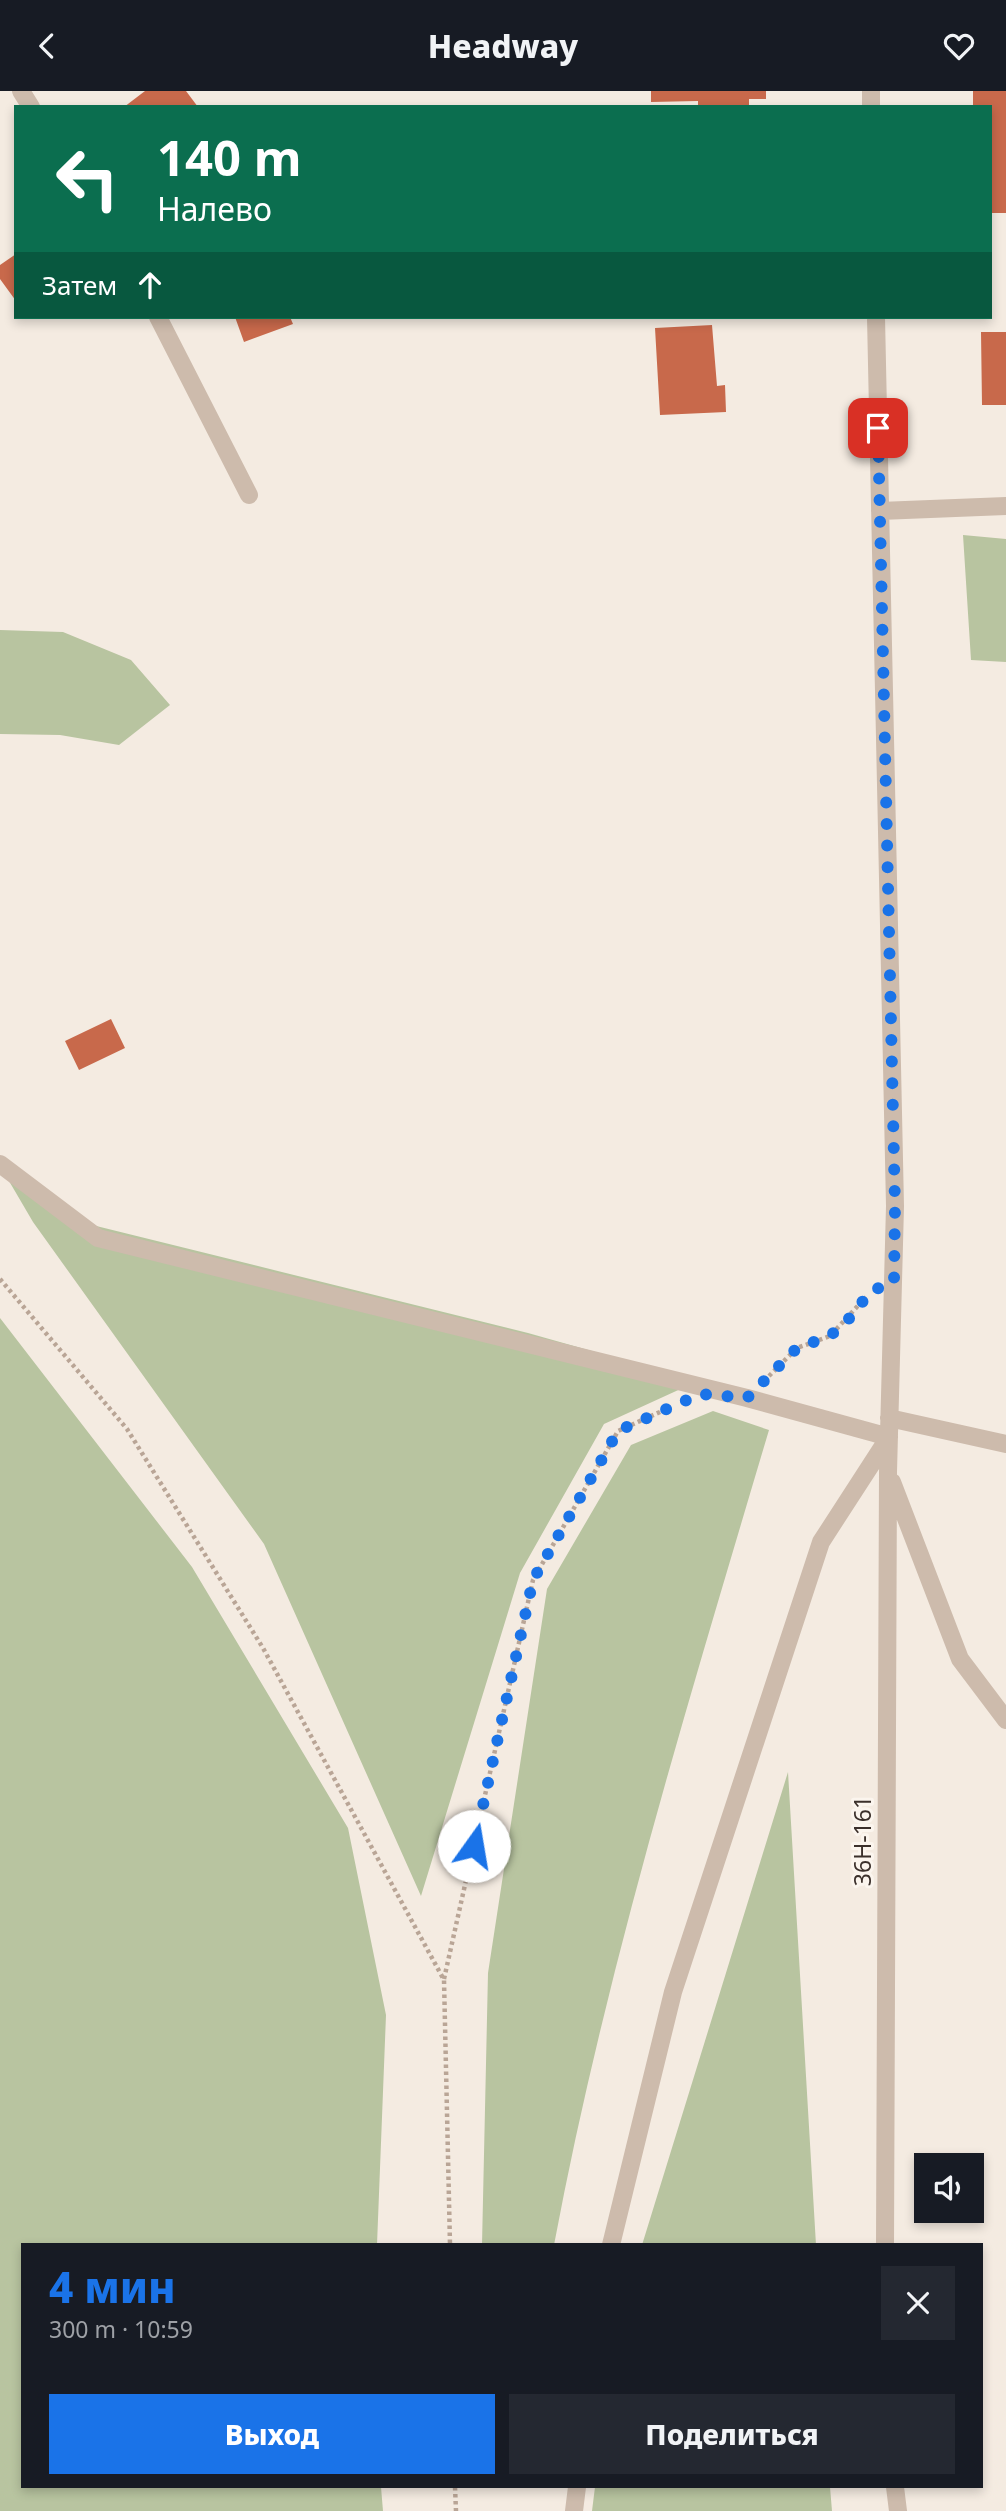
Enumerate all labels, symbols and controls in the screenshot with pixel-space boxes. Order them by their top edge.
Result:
text: Headway [428,24,578,67]
icon: back [28,27,66,65]
icon: heart [940,27,978,65]
text: 140 m [157,124,302,190]
icon: left [42,133,133,224]
text: Налево [157,187,272,230]
icon: ahead [131,266,169,304]
text: Затем [42,267,117,303]
pin [848,398,908,458]
icon: arrive [859,409,897,447]
street label: 36Н-161 [846,1796,878,1886]
position arrow [437,1809,511,1883]
map controls [914,2153,984,2223]
button: sound [914,2153,984,2223]
text: 4 мин [49,2258,176,2315]
button: close [881,2266,955,2340]
text: 300 m · 10:59 [49,2313,193,2345]
button: Выход [49,2394,495,2474]
button: Поделиться [509,2394,955,2474]

